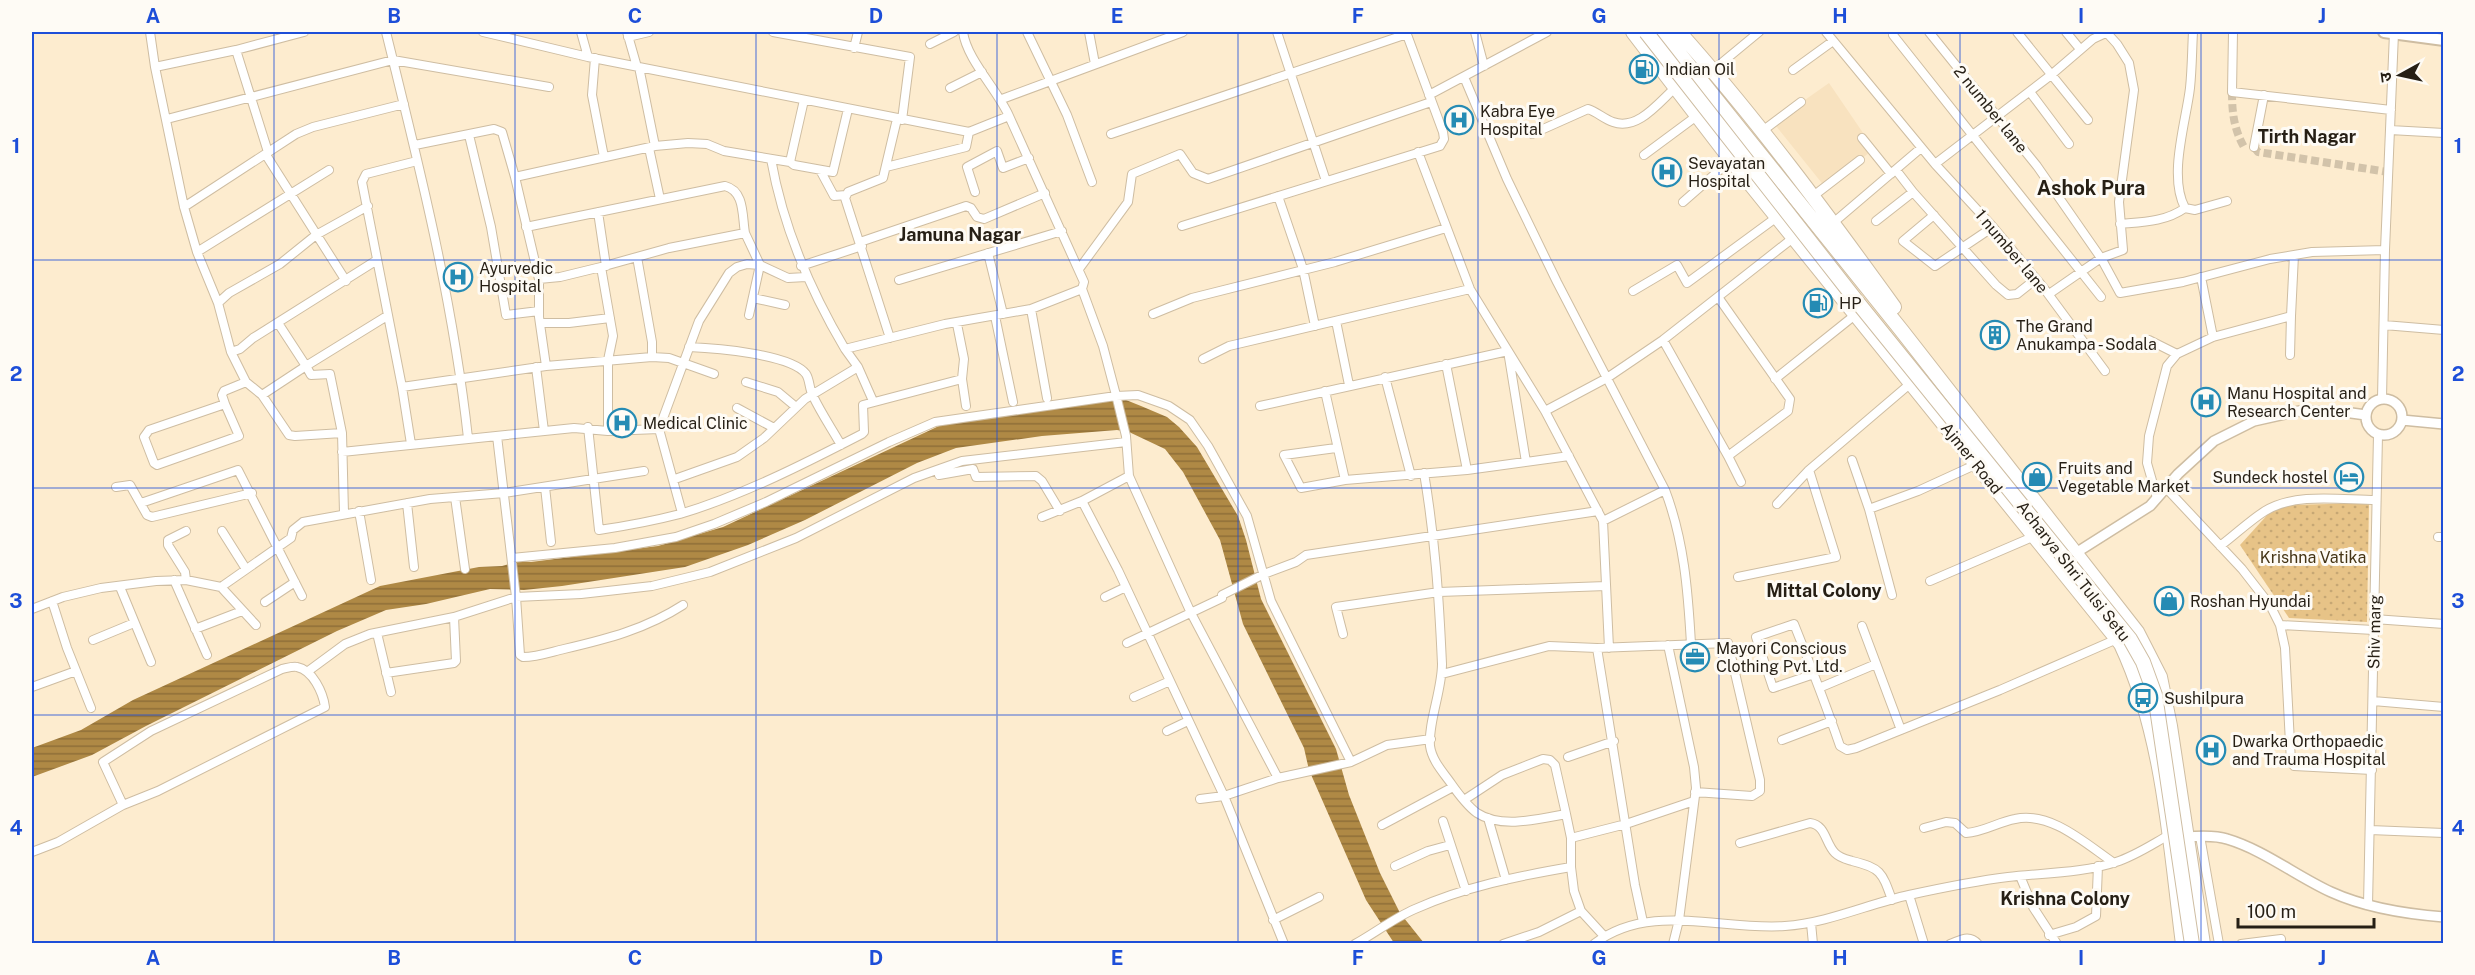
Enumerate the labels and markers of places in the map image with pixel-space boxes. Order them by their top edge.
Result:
fuel station icon: Indian Oil [1628,53,1660,85]
place label: Indian Oil [1665,60,1735,79]
place label: Kabra Eye Hospital [1480,102,1555,139]
hospital icon: Kabra Eye Hospital [1443,104,1475,136]
place label: Sevayatan Hospital [1688,154,1765,191]
hospital icon: Sevayatan Hospital [1651,156,1683,188]
place label: Ayurvedic Hospital [479,259,553,296]
hospital icon: Ayurvedic Hospital [442,261,474,293]
fuel station icon: HP [1802,287,1834,319]
place label: HP [1839,294,1861,313]
place label: The Grand Anukampa - Sodala [2016,317,2157,354]
building icon: The Grand Anukampa - Sodala [1979,319,2011,351]
place label: Manu Hospital and Research Center [2227,384,2366,421]
hospital icon: Manu Hospital and Research Center [2190,386,2222,418]
hospital icon: Medical Clinic [606,407,638,439]
place label: Medical Clinic [643,414,748,433]
place label: Fruits and Vegetable Market [2058,459,2190,496]
shop icon: Fruits and Vegetable Market [2021,461,2053,493]
hotel icon: Sundeck hostel [2333,461,2365,493]
place label: Sundeck hostel [2213,468,2328,487]
shop icon: Roshan Hyundai [2153,585,2185,617]
place label: Roshan Hyundai [2190,592,2311,611]
place label: Mayori Conscious Clothing Pvt. Ltd. [1716,639,1847,676]
office icon: Mayori Conscious Clothing Pvt. Ltd. [1679,641,1711,673]
bus stop icon: Sushilpura [2127,682,2159,714]
place label: Sushilpura [2164,689,2244,708]
place label: Dwarka Orthopaedic and Trauma Hospital [2232,732,2386,769]
hospital icon: Dwarka Orthopaedic and Trauma Hospital [2195,734,2227,766]

